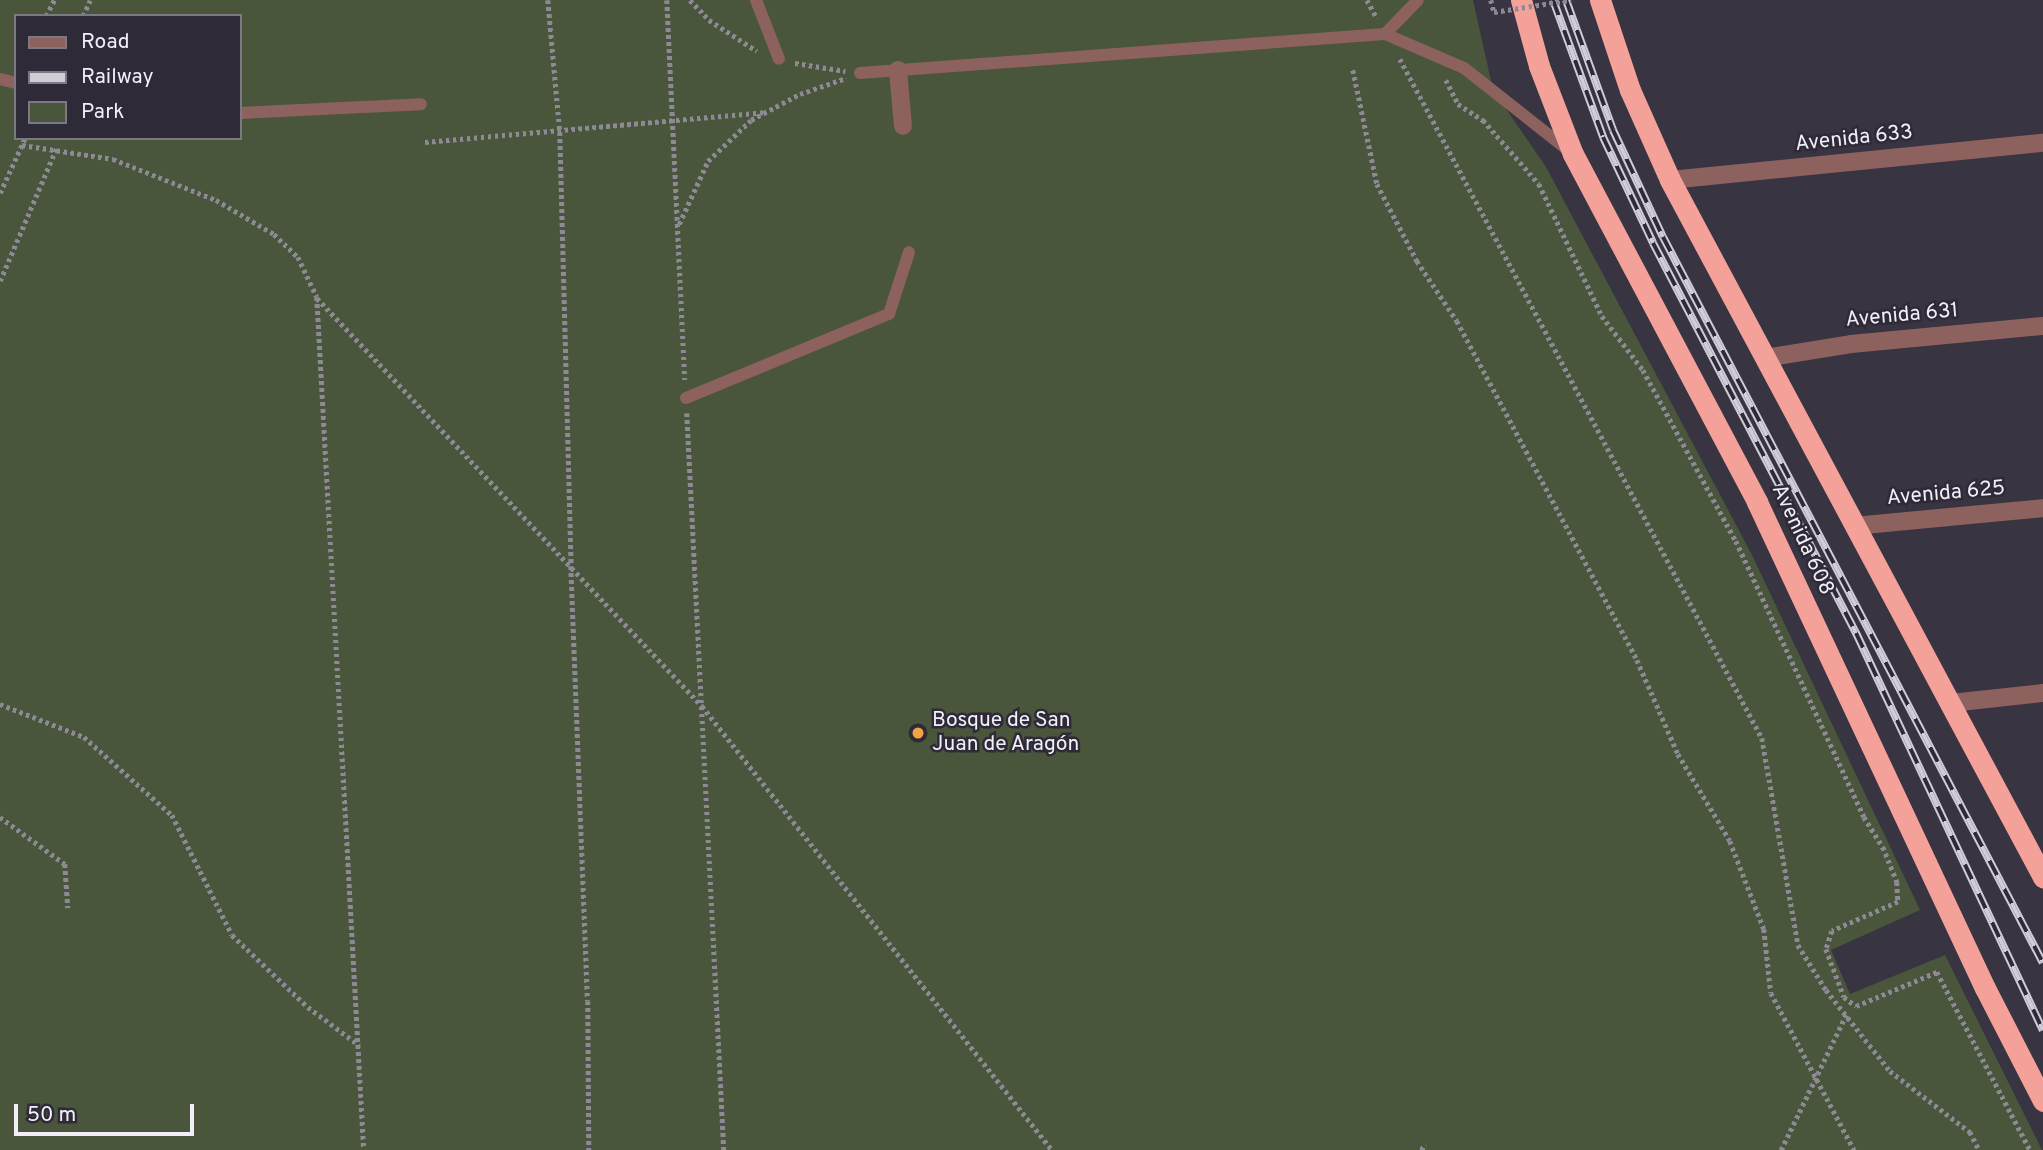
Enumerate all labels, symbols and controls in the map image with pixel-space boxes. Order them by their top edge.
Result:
legend [14,14,242,140]
text: Road [81,29,130,56]
text: Railway [81,64,154,91]
text: Park [81,99,124,126]
street label: Avenida 633 [1794,120,1914,158]
street label: Avenida 631 [1844,299,1960,333]
street label: Avenida 625 [1886,476,2006,512]
street label: Avenida 608 [1765,481,1839,599]
place label: Bosque de San Juan de Aragón [932,708,1080,758]
marker: Bosque de San Juan de Aragón [910,725,926,741]
scale bar [18,1090,198,1134]
text: 50 m [27,1102,76,1129]

